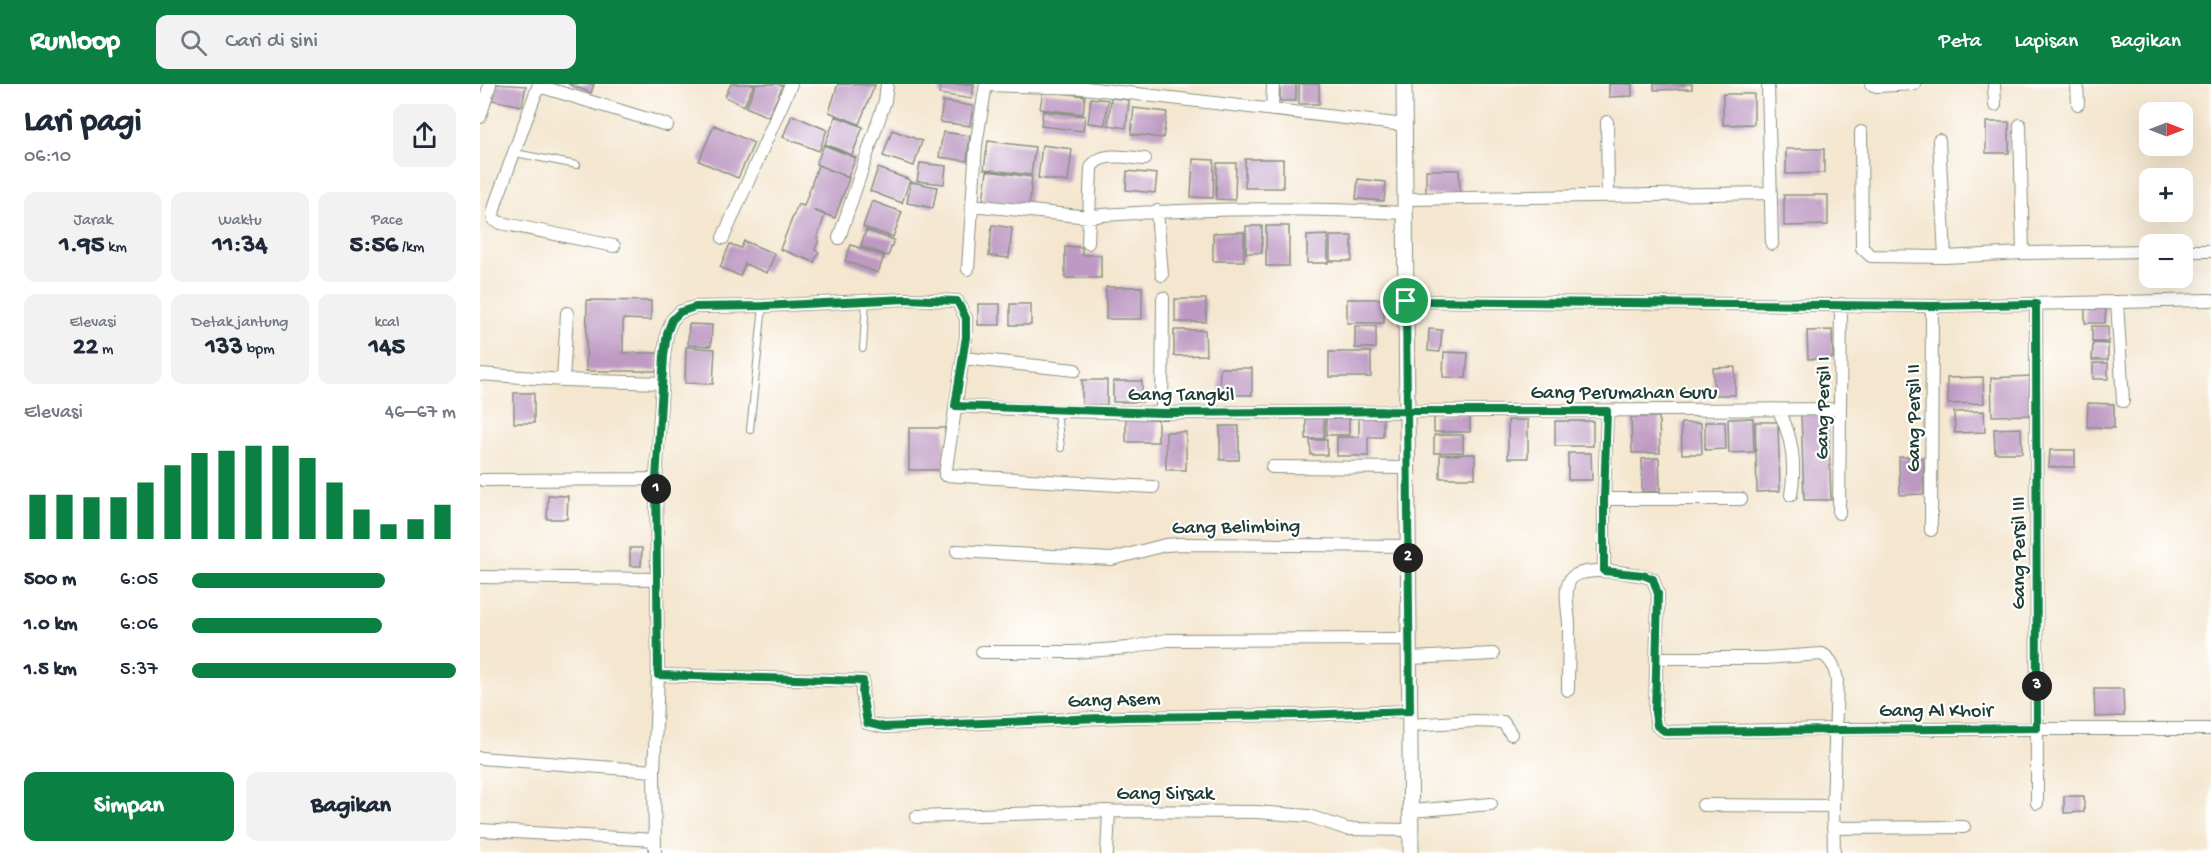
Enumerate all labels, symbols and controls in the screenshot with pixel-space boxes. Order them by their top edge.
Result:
search box [156,15,576,69]
text: Runloop [30,26,120,59]
icon: search [177,26,210,59]
text: Cari di sini [225,29,318,55]
text: Peta [1939,30,1982,55]
text: Lapisan [2015,30,2078,55]
text: Bagikan [2111,30,2181,55]
north arrow [2139,102,2193,156]
map controls [2139,102,2193,288]
text: Lari pagi [24,104,142,142]
button: share [393,104,456,167]
text: 06:10 [24,146,71,169]
button: + [2139,168,2193,222]
text: Jarak [73,212,113,231]
text: Waktu [218,212,262,231]
text: Pace [371,212,403,231]
text: 1.95 [59,231,105,262]
text: 11:34 [213,231,267,262]
text: 5:56 [350,231,398,262]
button: − [2139,234,2193,288]
text: km [105,239,127,258]
text: /km [398,239,424,258]
pin [1380,275,1431,326]
icon: arrive [1389,284,1422,317]
text: Elevasi [69,314,117,333]
text: Detak jantung [192,314,288,333]
text: kcal [375,314,399,333]
text: 22 [73,333,98,364]
text: 133 [206,333,243,364]
text: 145 [369,333,405,364]
text: m [98,341,113,360]
text: bpm [243,341,274,360]
street label: Gang Persil I [1812,356,1837,460]
street label: Gang Persil II [1904,364,1927,472]
street label: Gang Perumahan Guru [1530,383,1718,406]
street label: Gang Tangkil [1128,385,1234,408]
text: Elevasi [24,402,83,425]
text: 46–67 m [385,402,456,425]
pin: 1 [641,474,671,504]
text: 1 [653,479,659,498]
street label: Gang Persil III [2009,496,2032,610]
street label: Gang Belimbing [1172,516,1301,541]
pin: 2 [1393,543,1423,573]
text: 2 [1404,548,1412,567]
text: 500 m [24,569,76,592]
text: 6:05 [120,569,158,592]
text: 1.0 km [24,614,78,637]
text: 6:06 [120,614,158,637]
text: 1.5 km [24,659,77,682]
text: 5:37 [120,659,158,682]
pin: 3 [2022,671,2052,701]
text: 3 [2033,676,2041,695]
street label: Gang Asem [1067,688,1161,715]
street label: Gang Al Khoir [1879,701,1995,724]
button: Simpan [24,772,234,841]
button: Bagikan [246,772,456,841]
street label: Gang Sirsak [1116,784,1216,807]

